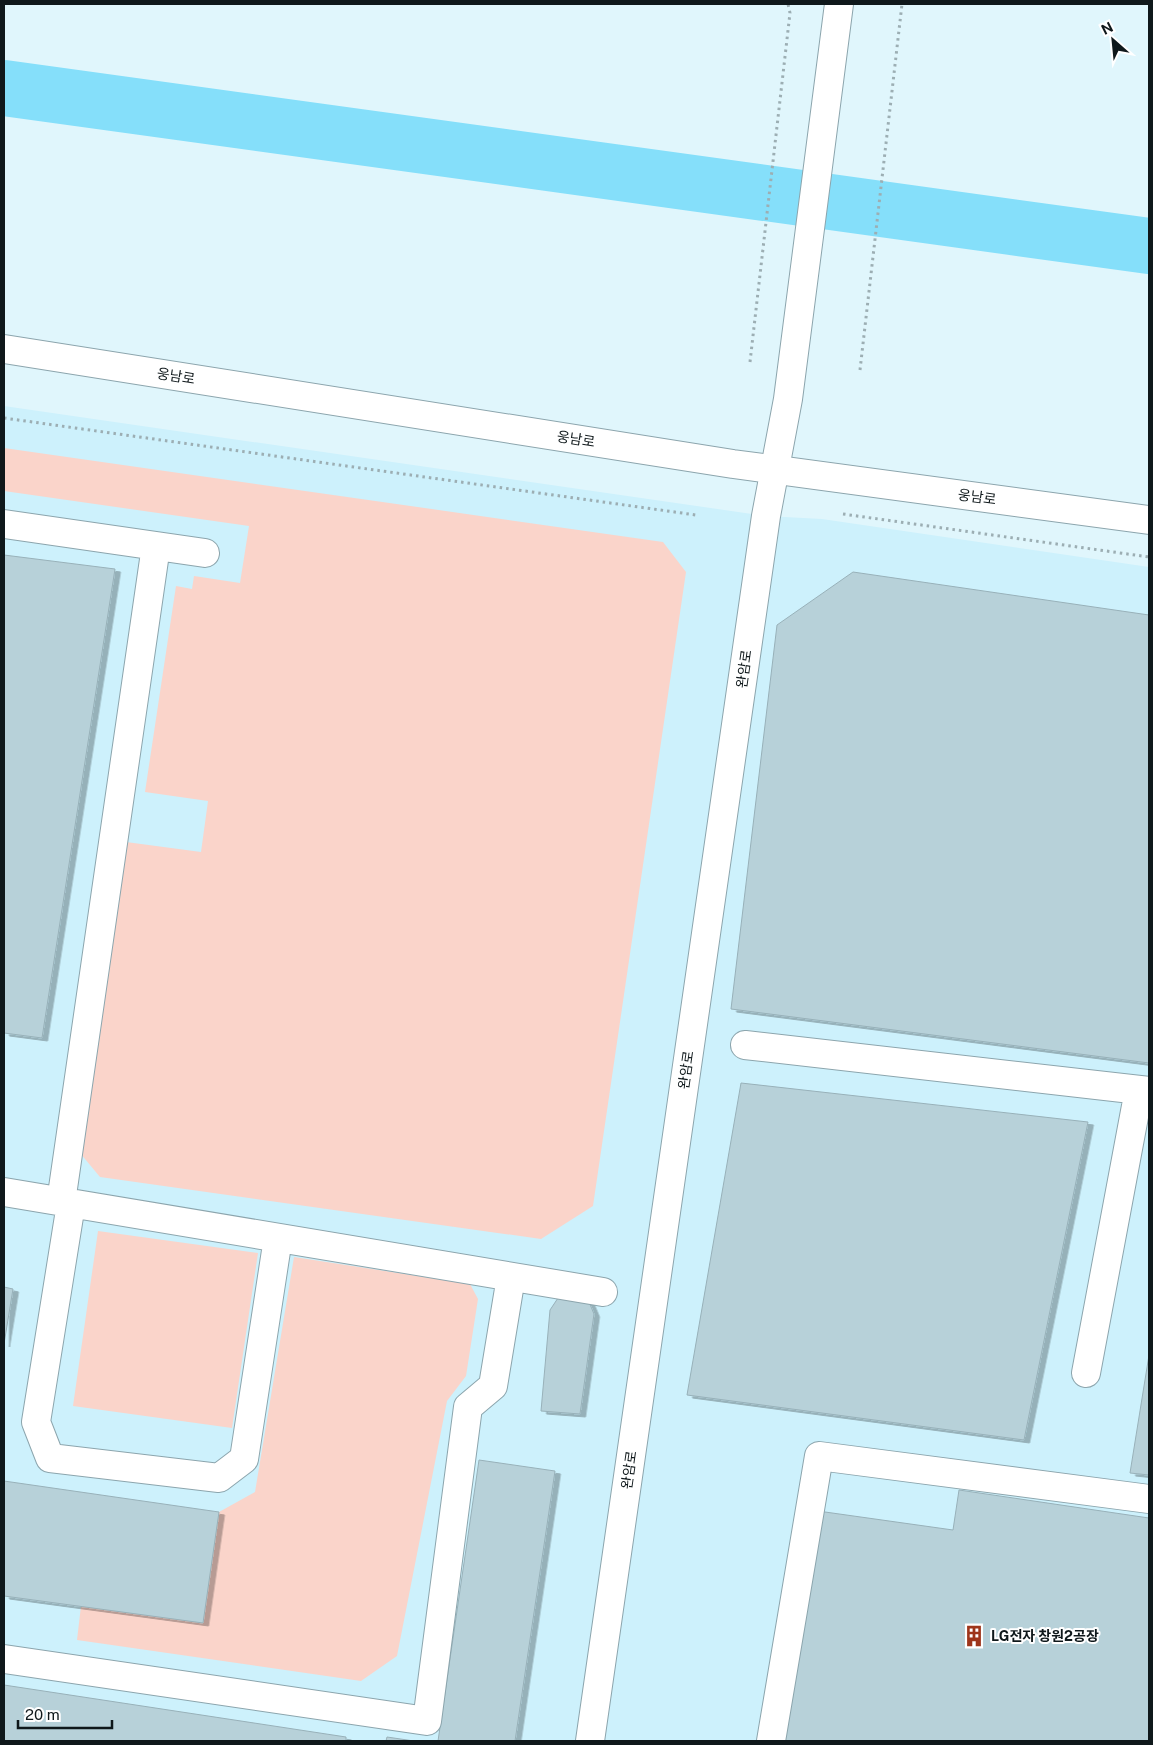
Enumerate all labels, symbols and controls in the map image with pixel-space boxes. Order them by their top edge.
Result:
north arrow [1088,15,1138,65]
text: N [1099,19,1116,38]
street label: 웅남로 [156,365,196,387]
street label: 웅남로 [556,428,596,450]
street label: 웅남로 [957,486,997,508]
street label: 완암로 [733,649,755,689]
street label: 완암로 [675,1050,697,1090]
street label: 완암로 [618,1450,640,1490]
building icon: LG전자 창원2공장 [961,1623,987,1649]
place label: LG전자 창원2공장 [991,1628,1099,1644]
scale bar [18,1698,111,1730]
text: 20 m [25,1706,60,1723]

